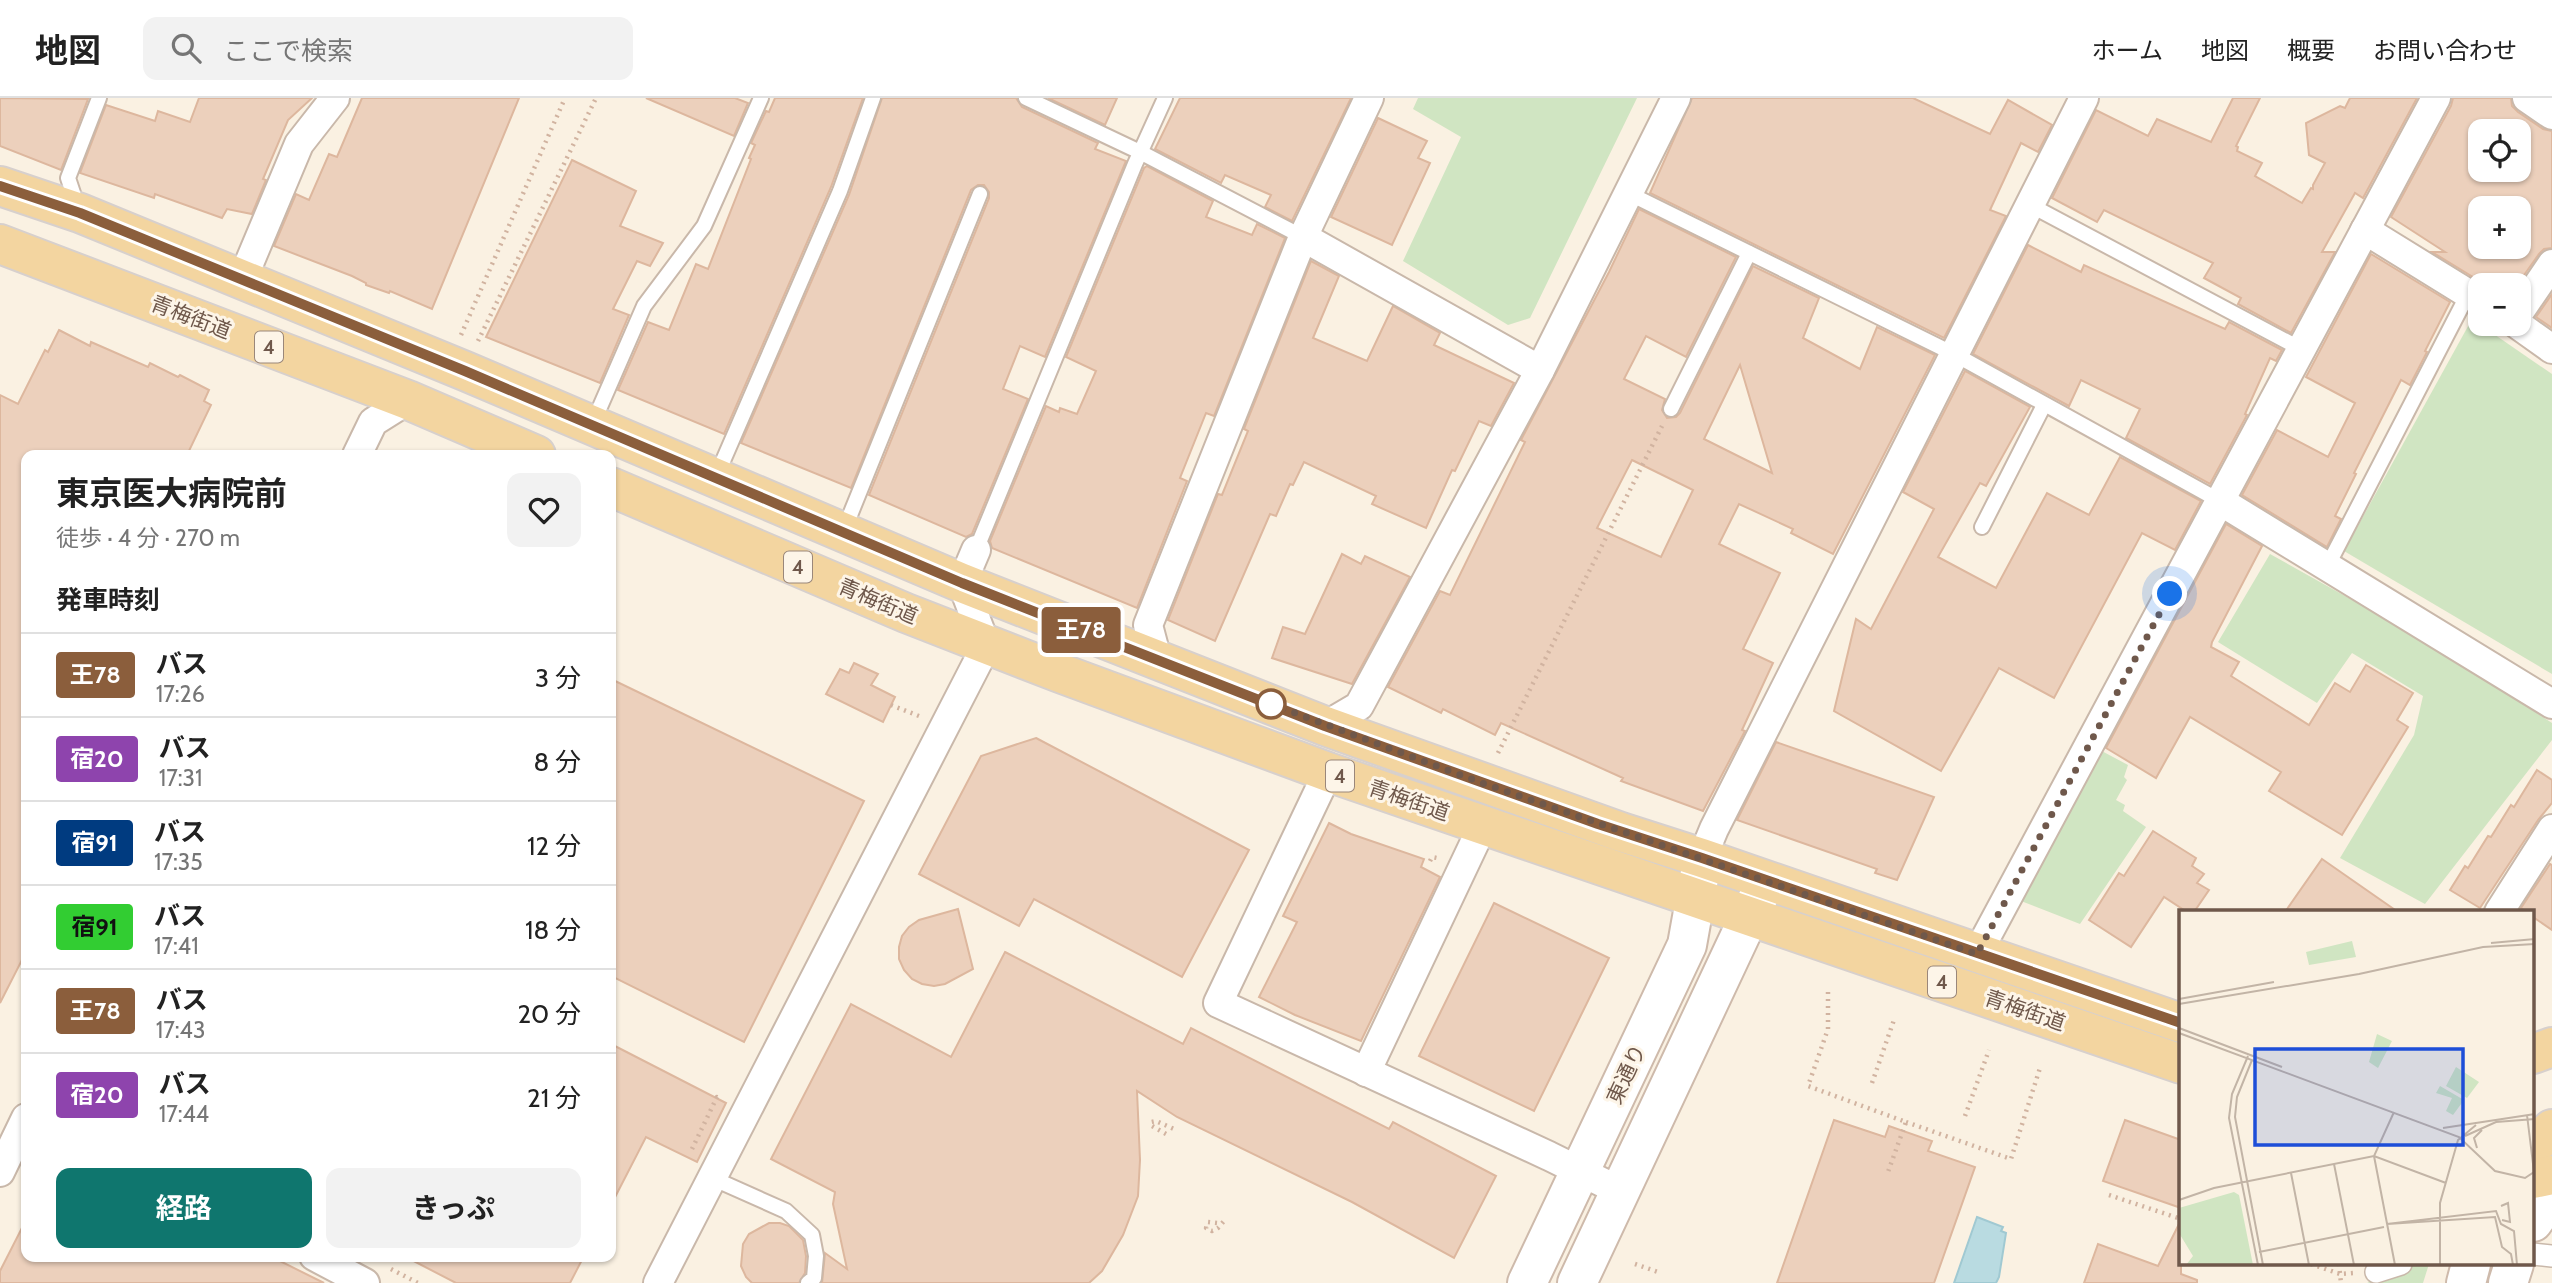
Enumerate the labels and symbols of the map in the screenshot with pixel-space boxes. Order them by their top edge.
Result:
street label: 青梅街道 [147,290,235,344]
road number: 4 [255,331,283,362]
road number: 4 [784,552,812,582]
street label: 青梅街道 [834,573,922,629]
your location [2152,576,2187,611]
line badge: 王78 [1041,607,1121,653]
unlabelled marker [1256,689,1286,719]
road number: 4 [1326,761,1354,792]
street label: 青梅街道 [1365,775,1453,825]
inset map [2179,910,2534,1266]
road number: 4 [1928,967,1956,998]
street label: 青梅街道 [1981,985,2069,1035]
street label: 東通り [1601,1040,1651,1108]

